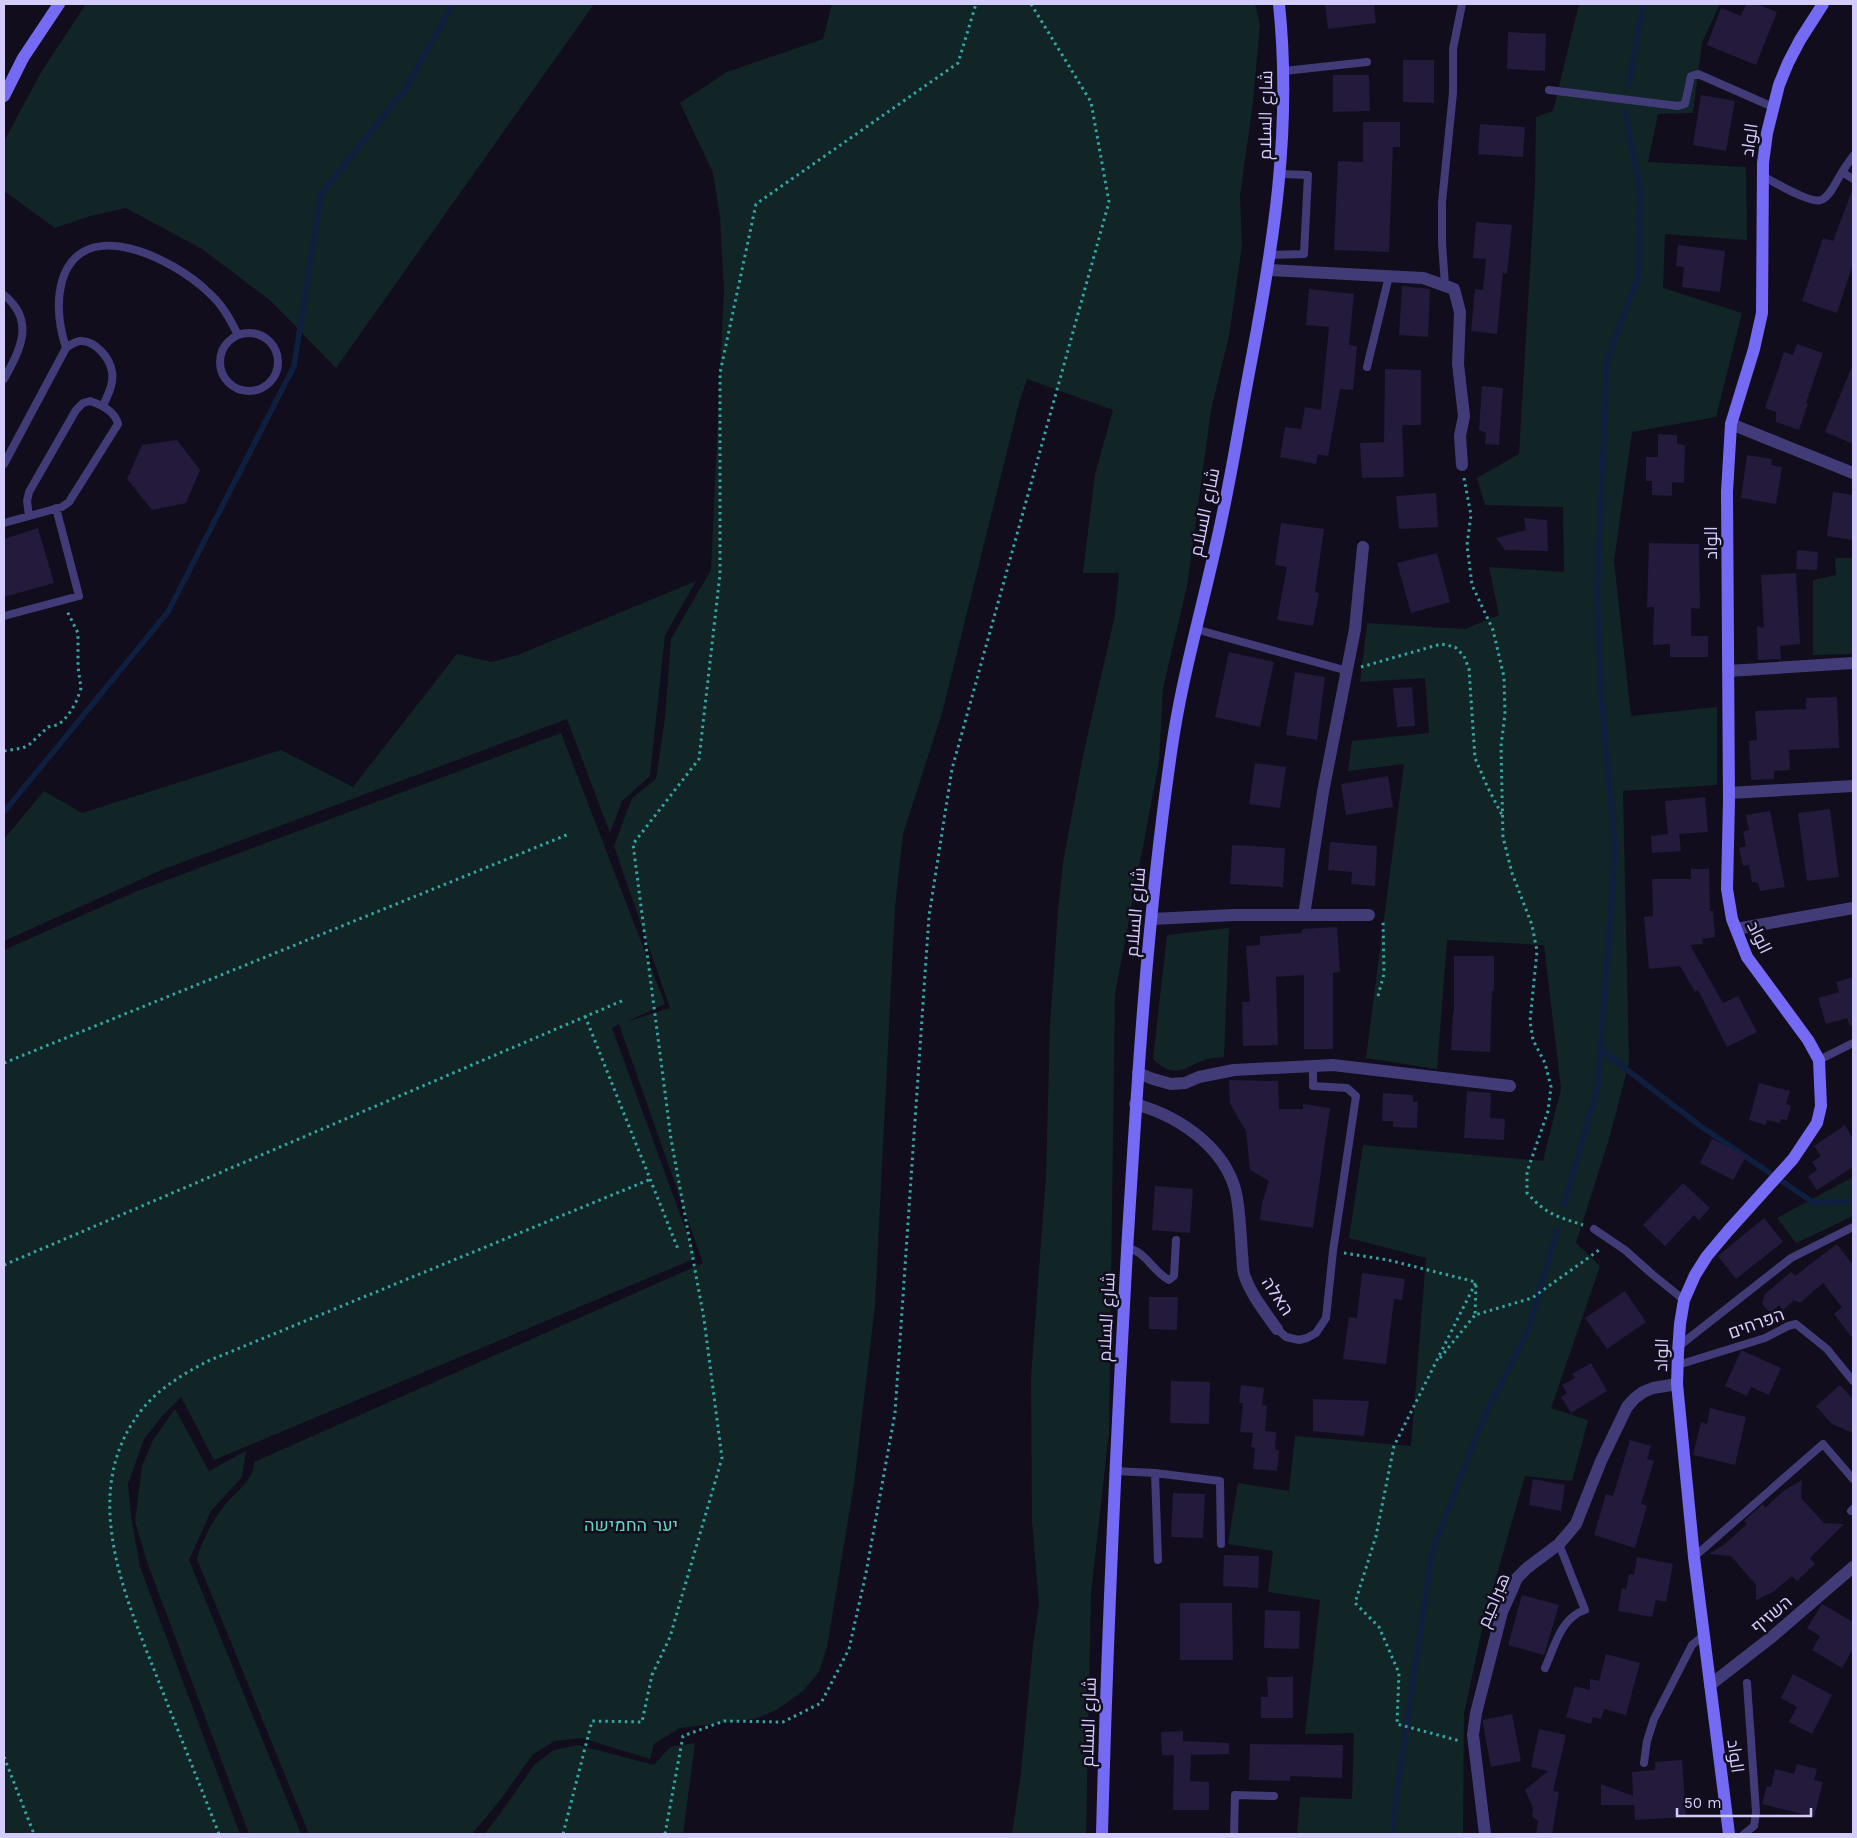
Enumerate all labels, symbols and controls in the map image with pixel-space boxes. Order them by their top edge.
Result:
street label: شارع السلام [1254,70,1278,160]
street label: الواد [1736,122,1763,158]
street label: شارع السلام [1184,466,1226,558]
street label: الواد [1700,526,1722,560]
street label: شارع السلام [1121,866,1151,958]
street label: الواد [1742,917,1777,957]
street label: شارع السلام [1093,1272,1121,1362]
street label: האלה [1258,1273,1298,1319]
street label: הפרחים [1725,1303,1787,1343]
street label: الواد [1650,1338,1673,1372]
park label: יער החמישה [584,1514,678,1535]
street label: هبراحيم [1472,1570,1516,1631]
street label: השזיף [1746,1591,1796,1637]
street label: شارع السلام [1076,1677,1102,1767]
street label: الواد [1722,1738,1749,1774]
scale bar [1677,1786,1811,1818]
text: 50 m [1684,1794,1721,1812]

